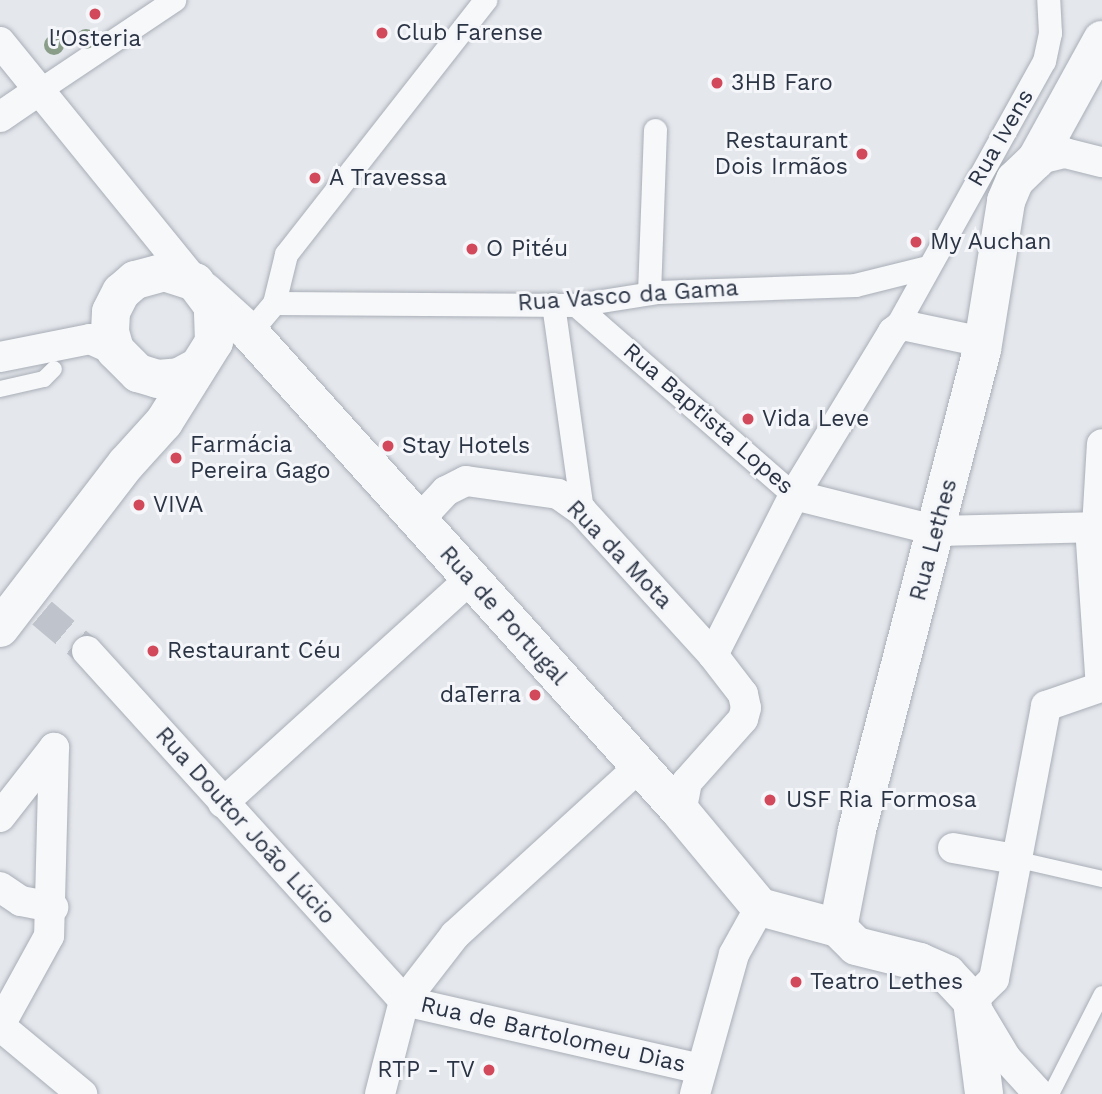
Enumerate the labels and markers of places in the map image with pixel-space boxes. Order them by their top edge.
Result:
marker: l'Osteria [87,6,103,22]
place label: Club Farense [396,19,543,47]
place label: l'Osteria [49,25,141,53]
marker: Club Farense [374,25,390,41]
place label: 3HB Faro [731,69,833,97]
marker: 3HB Faro [709,75,725,91]
place label: Restaurant Dois Irmãos [715,127,848,181]
marker: Restaurant Dois Irmãos [854,146,870,162]
place label: A Travessa [329,164,449,192]
marker: A Travessa [307,170,323,186]
place label: My Auchan [930,228,1053,256]
marker: My Auchan [908,234,924,250]
place label: O Pitéu [486,235,568,263]
marker: O Pitéu [464,241,480,257]
place label: Vida Leve [762,405,870,433]
marker: Vida Leve [740,411,756,427]
place label: Farmácia Pereira Gago [190,431,331,485]
place label: Stay Hotels [402,432,531,460]
marker: Stay Hotels [380,438,396,454]
marker: Farmácia Pereira Gago [168,450,184,466]
place label: VIVA [153,491,203,519]
marker: VIVA [131,497,147,513]
place label: Restaurant Céu [167,637,341,665]
marker: Restaurant Céu [145,643,161,659]
place label: daTerra [440,681,521,709]
marker: daTerra [527,687,543,703]
place label: USF Ria Formosa [786,786,978,814]
marker: USF Ria Formosa [760,790,780,810]
place label: Teatro Lethes [810,968,963,996]
marker: Teatro Lethes [788,974,804,990]
place label: RTP - TV [376,1056,475,1084]
marker: RTP - TV [481,1062,497,1078]

